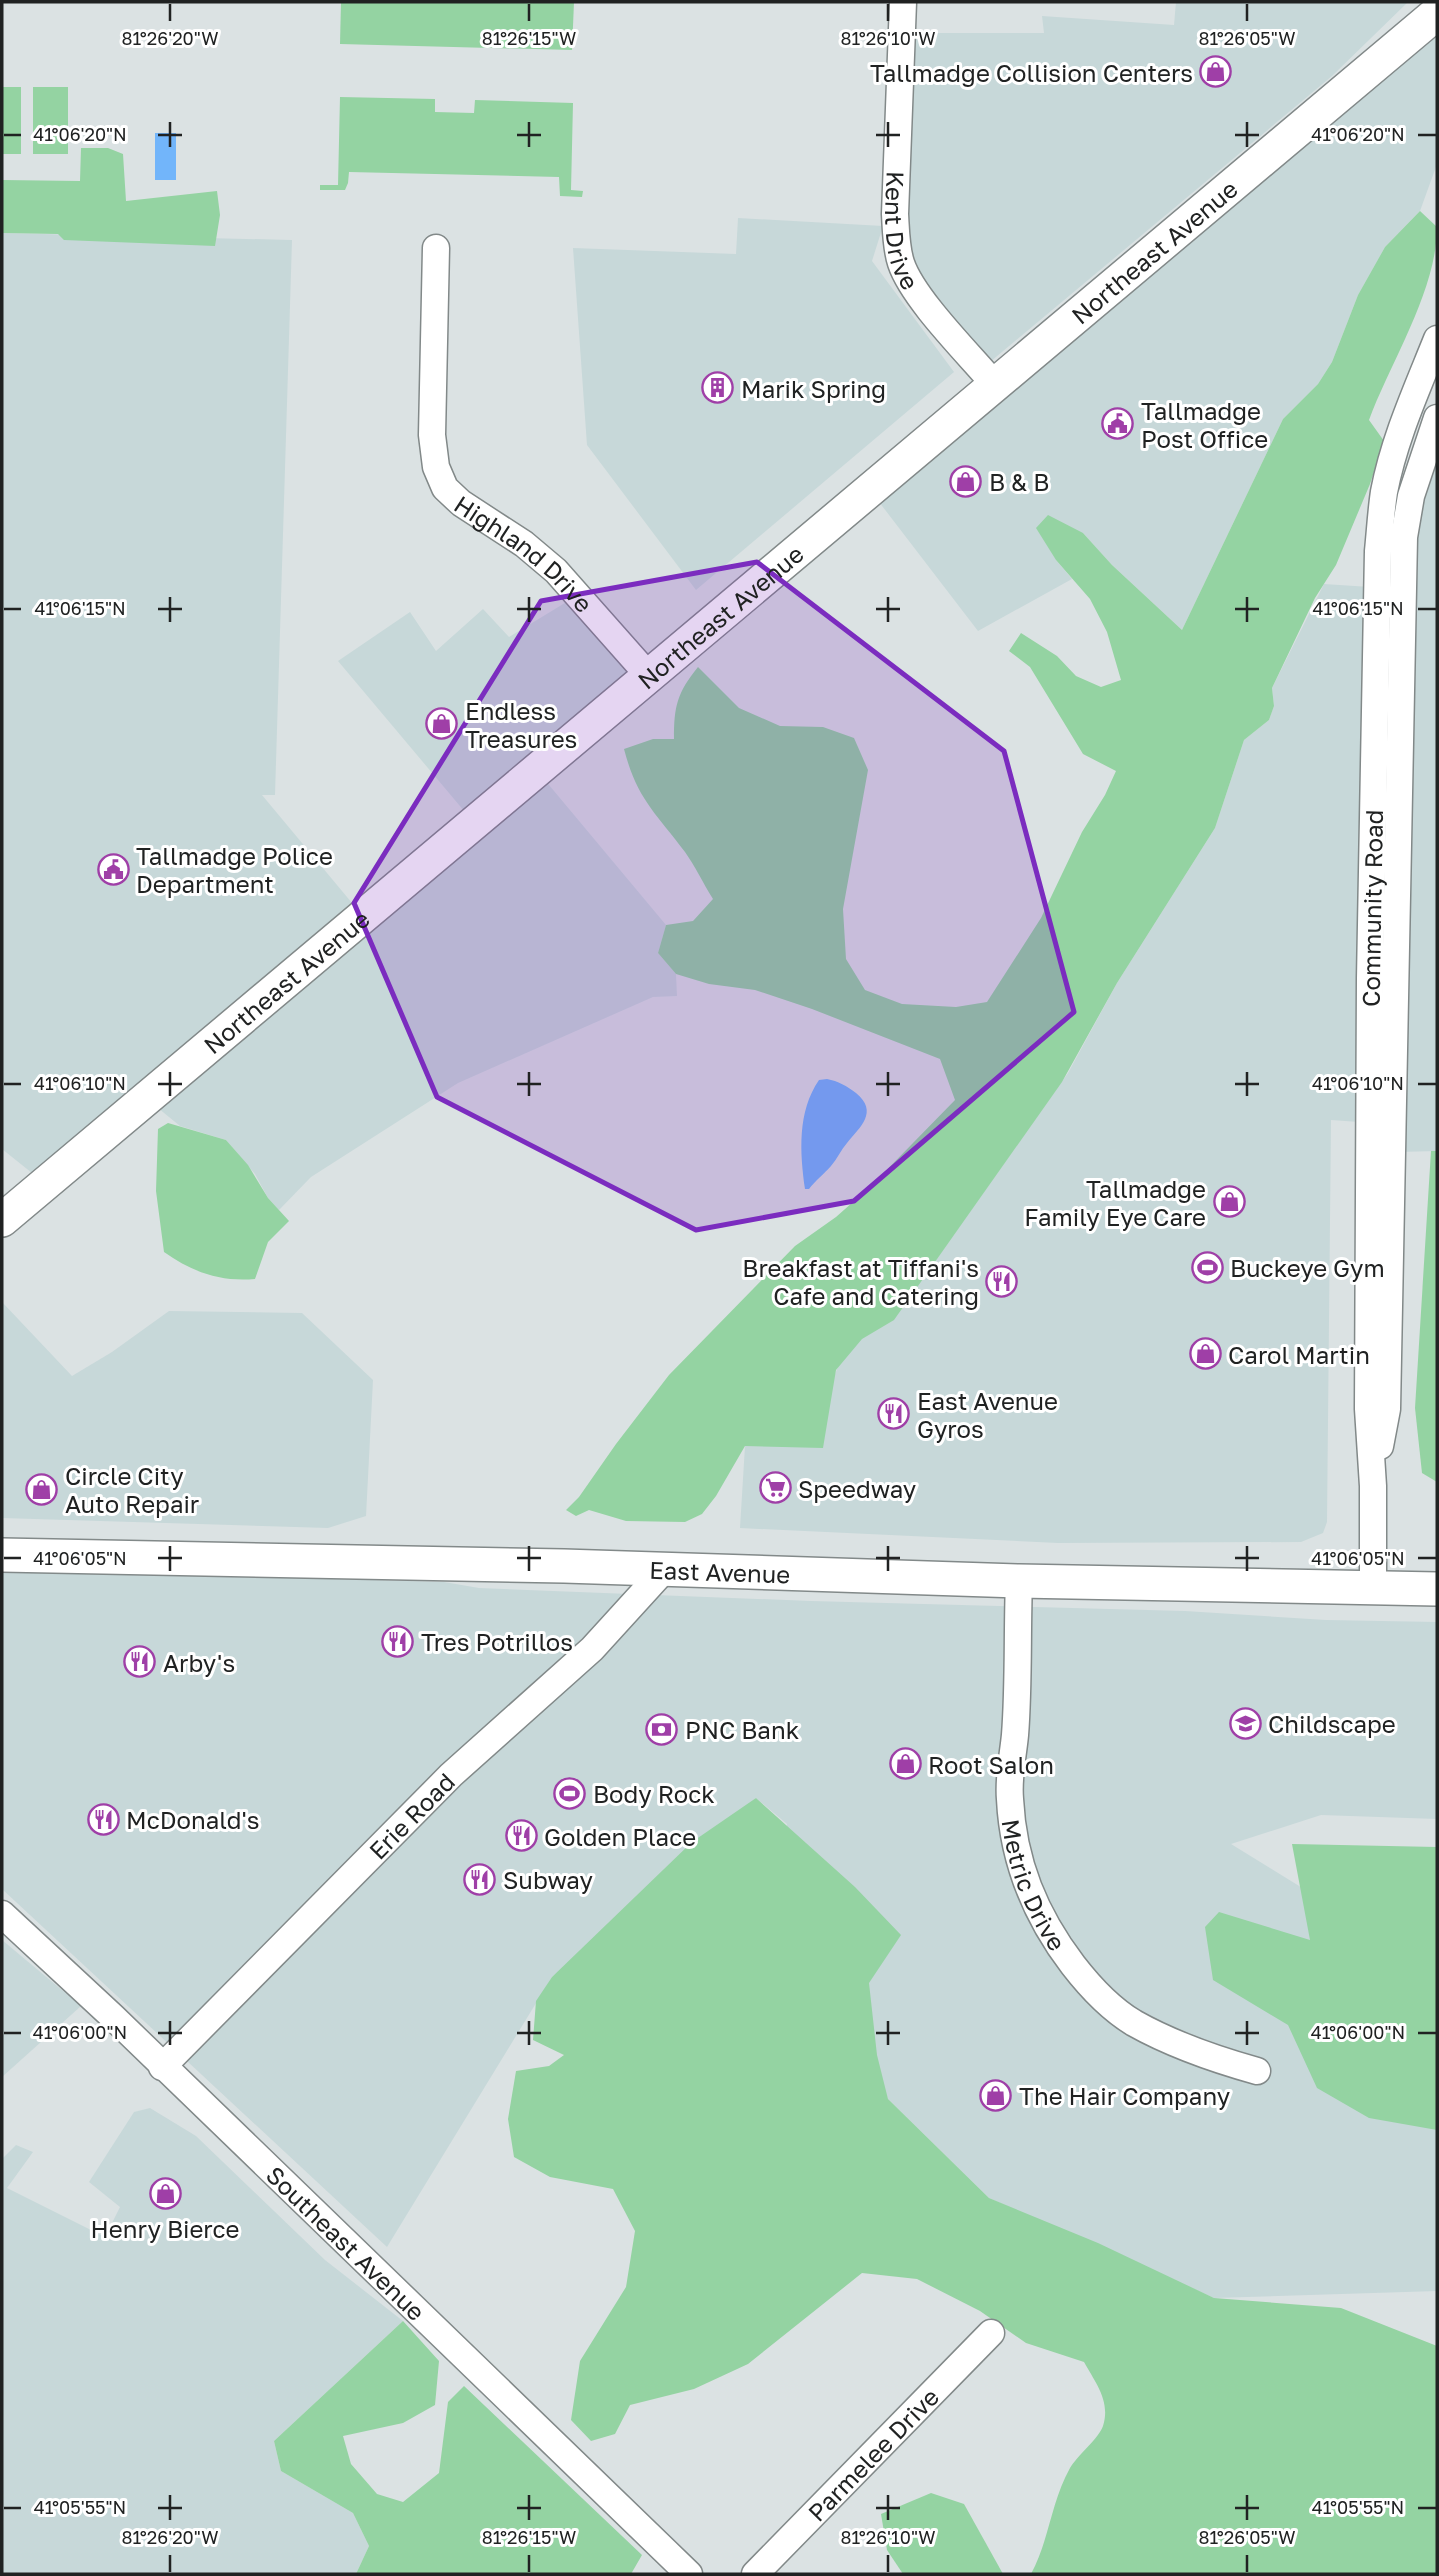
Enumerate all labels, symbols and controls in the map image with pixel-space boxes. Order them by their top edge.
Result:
text: 81°26'20"W [122,27,218,49]
text: 81°26'15"W [482,27,576,49]
text: 81°26'10"W [840,27,936,49]
text: 81°26'05"W [1199,27,1295,49]
shop icon: Tallmadge Collision Centers [1199,55,1233,89]
place label: Tallmadge Collision Centers [870,58,1193,87]
text: 41°06'20"N [33,123,127,145]
text: 41°06'20"N [1311,123,1405,145]
street label: Kent Drive [880,170,926,294]
street label: Northeast Avenue [1065,173,1242,329]
building icon: Marik Spring [701,371,735,405]
place label: Marik Spring [741,374,886,403]
place label: Tallmadge Post Office [1141,396,1268,453]
public building icon: Tallmadge Post Office [1101,407,1135,441]
shop icon: B & B [949,464,983,498]
place label: B & B [989,467,1049,496]
street label: Highland Drive [449,488,599,617]
street label: Northeast Avenue [631,538,809,694]
text: 41°06'15"N [34,597,126,619]
text: 41°06'15"N [1312,597,1404,619]
place label: Endless Treasures [465,696,577,753]
shop icon: Endless Treasures [425,707,459,741]
street label: Community Road [1355,809,1388,1007]
place label: Tallmadge Police Department [136,841,333,898]
public building icon: Tallmadge Police Department [96,852,130,886]
street label: Northeast Avenue [197,903,375,1059]
text: 41°06'10"N [34,1072,126,1094]
text: 41°06'10"N [1312,1072,1404,1094]
place label: Tallmadge Family Eye Care [1024,1174,1206,1231]
shop icon: Tallmadge Family Eye Care [1212,1185,1246,1219]
sports icon: Buckeye Gym [1190,1250,1224,1284]
place label: Breakfast at Tiffani's Cafe and Catering [742,1253,979,1310]
place label: Buckeye Gym [1230,1253,1385,1282]
restaurant icon: Breakfast at Tiffani's Cafe and Catering [985,1264,1019,1298]
shop icon: Carol Martin [1188,1337,1222,1371]
place label: Carol Martin [1228,1340,1370,1369]
place label: East Avenue Gyros [917,1386,1058,1443]
restaurant icon: East Avenue Gyros [877,1397,911,1431]
place label: Circle City Auto Repair [65,1461,199,1518]
supermarket icon: Speedway [758,1471,792,1505]
shop icon: Circle City Auto Repair [25,1472,59,1506]
place label: Speedway [798,1474,916,1503]
text: 41°06'05"N [33,1547,127,1569]
text: 41°06'05"N [1311,1547,1405,1569]
street label: East Avenue [649,1554,791,1588]
restaurant icon: Tres Potrillos [381,1624,415,1658]
place label: Tres Potrillos [421,1627,573,1656]
restaurant icon: Arby's [123,1645,157,1679]
place label: Arby's [163,1648,235,1677]
school or university icon: Childscape [1228,1706,1262,1740]
place label: Childscape [1268,1709,1396,1738]
bank icon: PNC Bank [645,1712,679,1746]
place label: PNC Bank [685,1715,799,1744]
shop icon: Root Salon [888,1747,922,1781]
place label: Root Salon [928,1750,1054,1779]
street label: Erie Road [362,1766,460,1864]
sports icon: Body Rock [553,1776,587,1810]
place label: Body Rock [593,1779,715,1808]
restaurant icon: McDonald's [86,1802,120,1836]
place label: McDonald's [126,1805,259,1834]
street label: Metric Drive [997,1817,1073,1955]
restaurant icon: Golden Place [504,1819,538,1853]
place label: Golden Place [544,1822,696,1851]
restaurant icon: Subway [463,1862,497,1896]
place label: Subway [503,1865,593,1894]
text: 41°06'00"N [33,2021,127,2043]
text: 41°06'00"N [1311,2021,1405,2043]
shop icon: The Hair Company [979,2078,1013,2112]
place label: The Hair Company [1019,2081,1230,2110]
street label: Southeast Avenue [261,2159,432,2326]
shop icon: Henry Bierce [148,2177,182,2211]
place label: Henry Bierce [91,2214,240,2243]
street label: Parmelee Drive [801,2382,944,2526]
text: 41°05'55"N [34,2496,126,2518]
text: 41°05'55"N [1312,2496,1404,2518]
text: 81°26'20"W [122,2526,218,2548]
text: 81°26'15"W [482,2526,576,2548]
text: 81°26'10"W [840,2526,936,2548]
text: 81°26'05"W [1199,2526,1295,2548]

